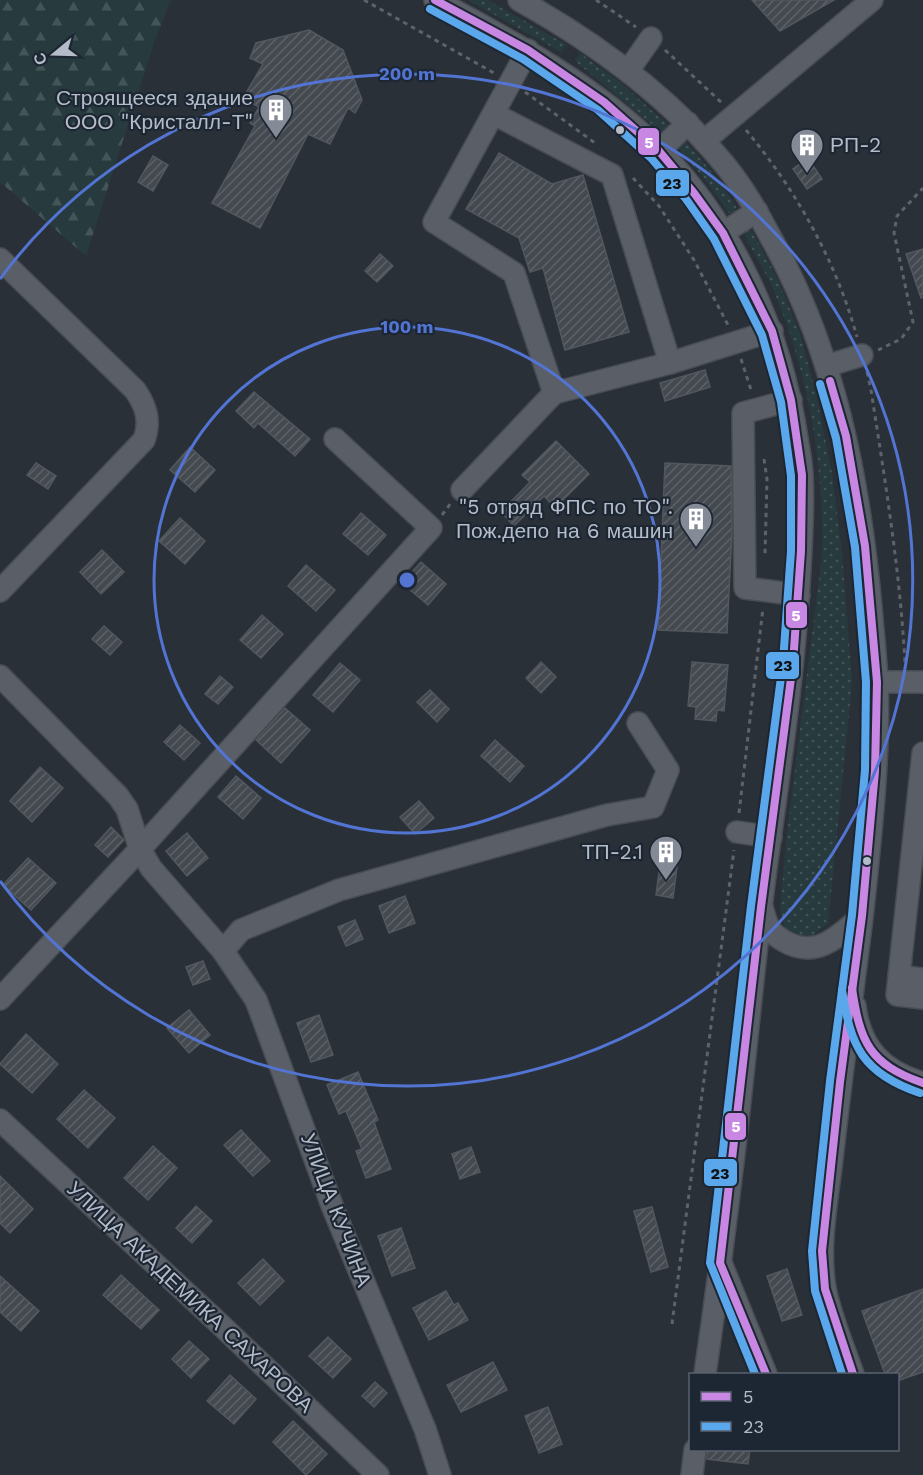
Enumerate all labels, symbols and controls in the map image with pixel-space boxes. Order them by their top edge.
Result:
north arrow [24,24,84,84]
text: С [29,50,51,67]
text: 200 m [379,63,435,84]
place label: Строящееся здание ООО "Кристалл-Т" [56,85,253,134]
building icon: Строящееся здание ООО "Кристалл-Т" [258,92,294,139]
unlabelled marker [614,124,626,136]
line badge: 5 [637,127,660,156]
building icon: РП-2 [789,127,825,174]
place label: РП-2 [830,132,881,157]
text: 5 [644,133,654,152]
line badge: 23 [655,169,690,197]
text: 23 [662,174,682,193]
text: 100 m [380,316,434,337]
place label: "5 отряд ФПС по ТО". Пож.депо на 6 машин [456,494,673,543]
building icon: "5 отряд ФПС по ТО". Пож.депо на 6 машин [678,501,714,548]
centre of rings [397,570,417,590]
line badge: 5 [785,601,808,629]
text: 5 [791,606,801,625]
line badge: 23 [765,651,800,680]
text: 23 [773,656,793,675]
building icon: ТП-2.1 [648,834,684,881]
place label: ТП-2.1 [582,839,643,864]
unlabelled marker [861,855,873,867]
line badge: 5 [724,1112,747,1141]
text: 5 [731,1117,741,1136]
street label: УЛИЦА КУЧИНА [296,1130,377,1290]
line badge: 23 [703,1158,738,1187]
text: 23 [710,1164,730,1183]
street label: УЛИЦА АКАДЕМИКА САХАРОВА [62,1176,319,1417]
legend [689,1373,899,1451]
text: 5 [743,1386,753,1407]
text: 23 [743,1416,764,1437]

